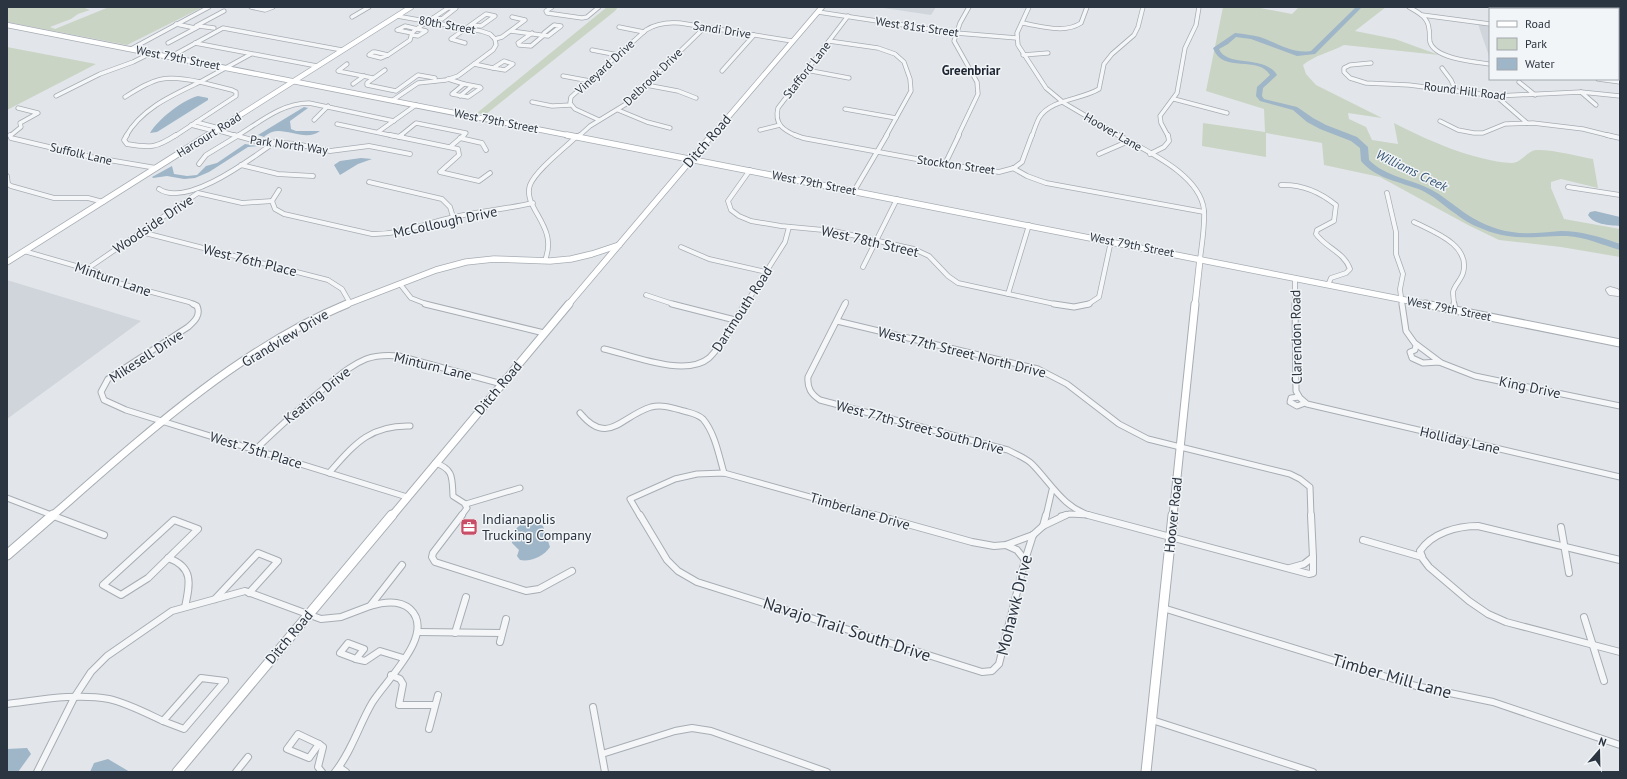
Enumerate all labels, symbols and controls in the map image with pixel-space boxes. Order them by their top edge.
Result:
legend [1489,8,1619,80]
street label: 80th Street [417,12,477,37]
street label: West 81st Street [874,13,960,40]
text: Road [1525,16,1550,31]
street label: Sandi Drive [692,18,752,42]
street label: Vineyard Drive [571,36,637,98]
text: Park [1525,36,1547,51]
street label: Stafford Lane [780,38,834,101]
street label: West 79th Street [135,42,221,73]
street label: Delbrook Drive [620,45,685,109]
text: Water [1525,56,1555,71]
district label: Greenbriar [942,62,1001,79]
street label: Round Hill Road [1423,78,1507,103]
street label: West 79th Street [453,105,539,136]
street label: Harcourt Road [174,109,244,160]
street label: Hoover Lane [1082,109,1145,154]
street label: Ditch Road [679,111,735,171]
street label: Park North Way [249,132,329,157]
street label: Suffolk Lane [49,139,114,168]
water label: Williams Creek [1373,146,1451,196]
street label: Stockton Street [916,152,996,177]
street label: West 79th Street [771,167,857,198]
street label: Woodside Drive [109,191,197,257]
street label: McCollough Drive [391,202,499,242]
street label: West 78th Street [819,221,921,261]
street label: West 79th Street [1089,229,1175,260]
street label: West 76th Place [201,240,299,280]
street label: Minturn Lane [72,258,154,300]
street label: Dartmouth Road [708,263,776,355]
street label: Clarendon Road [1286,290,1306,384]
street label: West 79th Street [1406,293,1492,324]
street label: Grandview Drive [238,305,332,371]
street label: West 77th Street North Drive [876,322,1048,382]
street label: Mikesell Drive [106,325,186,387]
street label: Minturn Lane [392,348,474,384]
street label: Ditch Road [470,357,526,419]
street label: Keating Drive [280,363,354,427]
street label: King Drive [1498,372,1562,402]
street label: West 77th Street South Drive [834,396,1006,458]
street label: Holliday Lane [1418,422,1502,458]
street label: West 75th Place [208,427,304,473]
street label: Hoover Road [1160,476,1186,554]
street label: Timberlane Drive [808,488,912,534]
place label: Indianapolis Trucking Company [482,510,592,544]
office icon: Indianapolis Trucking Company [459,517,479,537]
street label: Mohawk Drive [991,552,1037,658]
street label: Navajo Trail South Drive [760,591,934,667]
street label: Ditch Road [261,606,317,668]
street label: Timber Mill Lane [1330,648,1454,704]
north arrow [1579,731,1619,771]
text: N [1597,734,1608,749]

